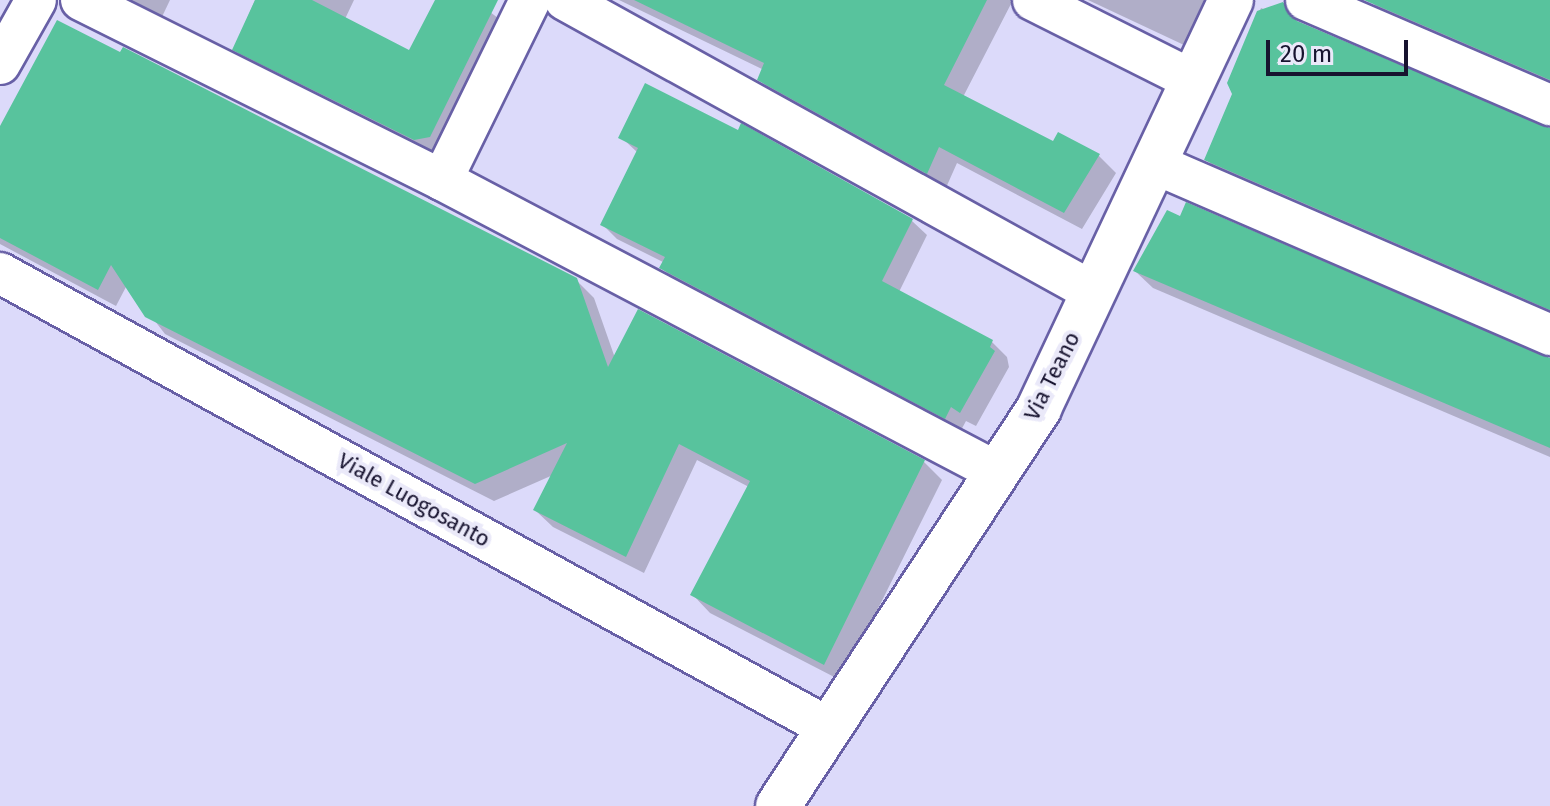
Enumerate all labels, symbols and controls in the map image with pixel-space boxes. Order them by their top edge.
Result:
scale bar [1270,24,1412,74]
text: 20 m [1280,40,1332,68]
street label: Via Teano [1018,327,1086,425]
street label: Viale Luogosanto [333,447,495,553]

